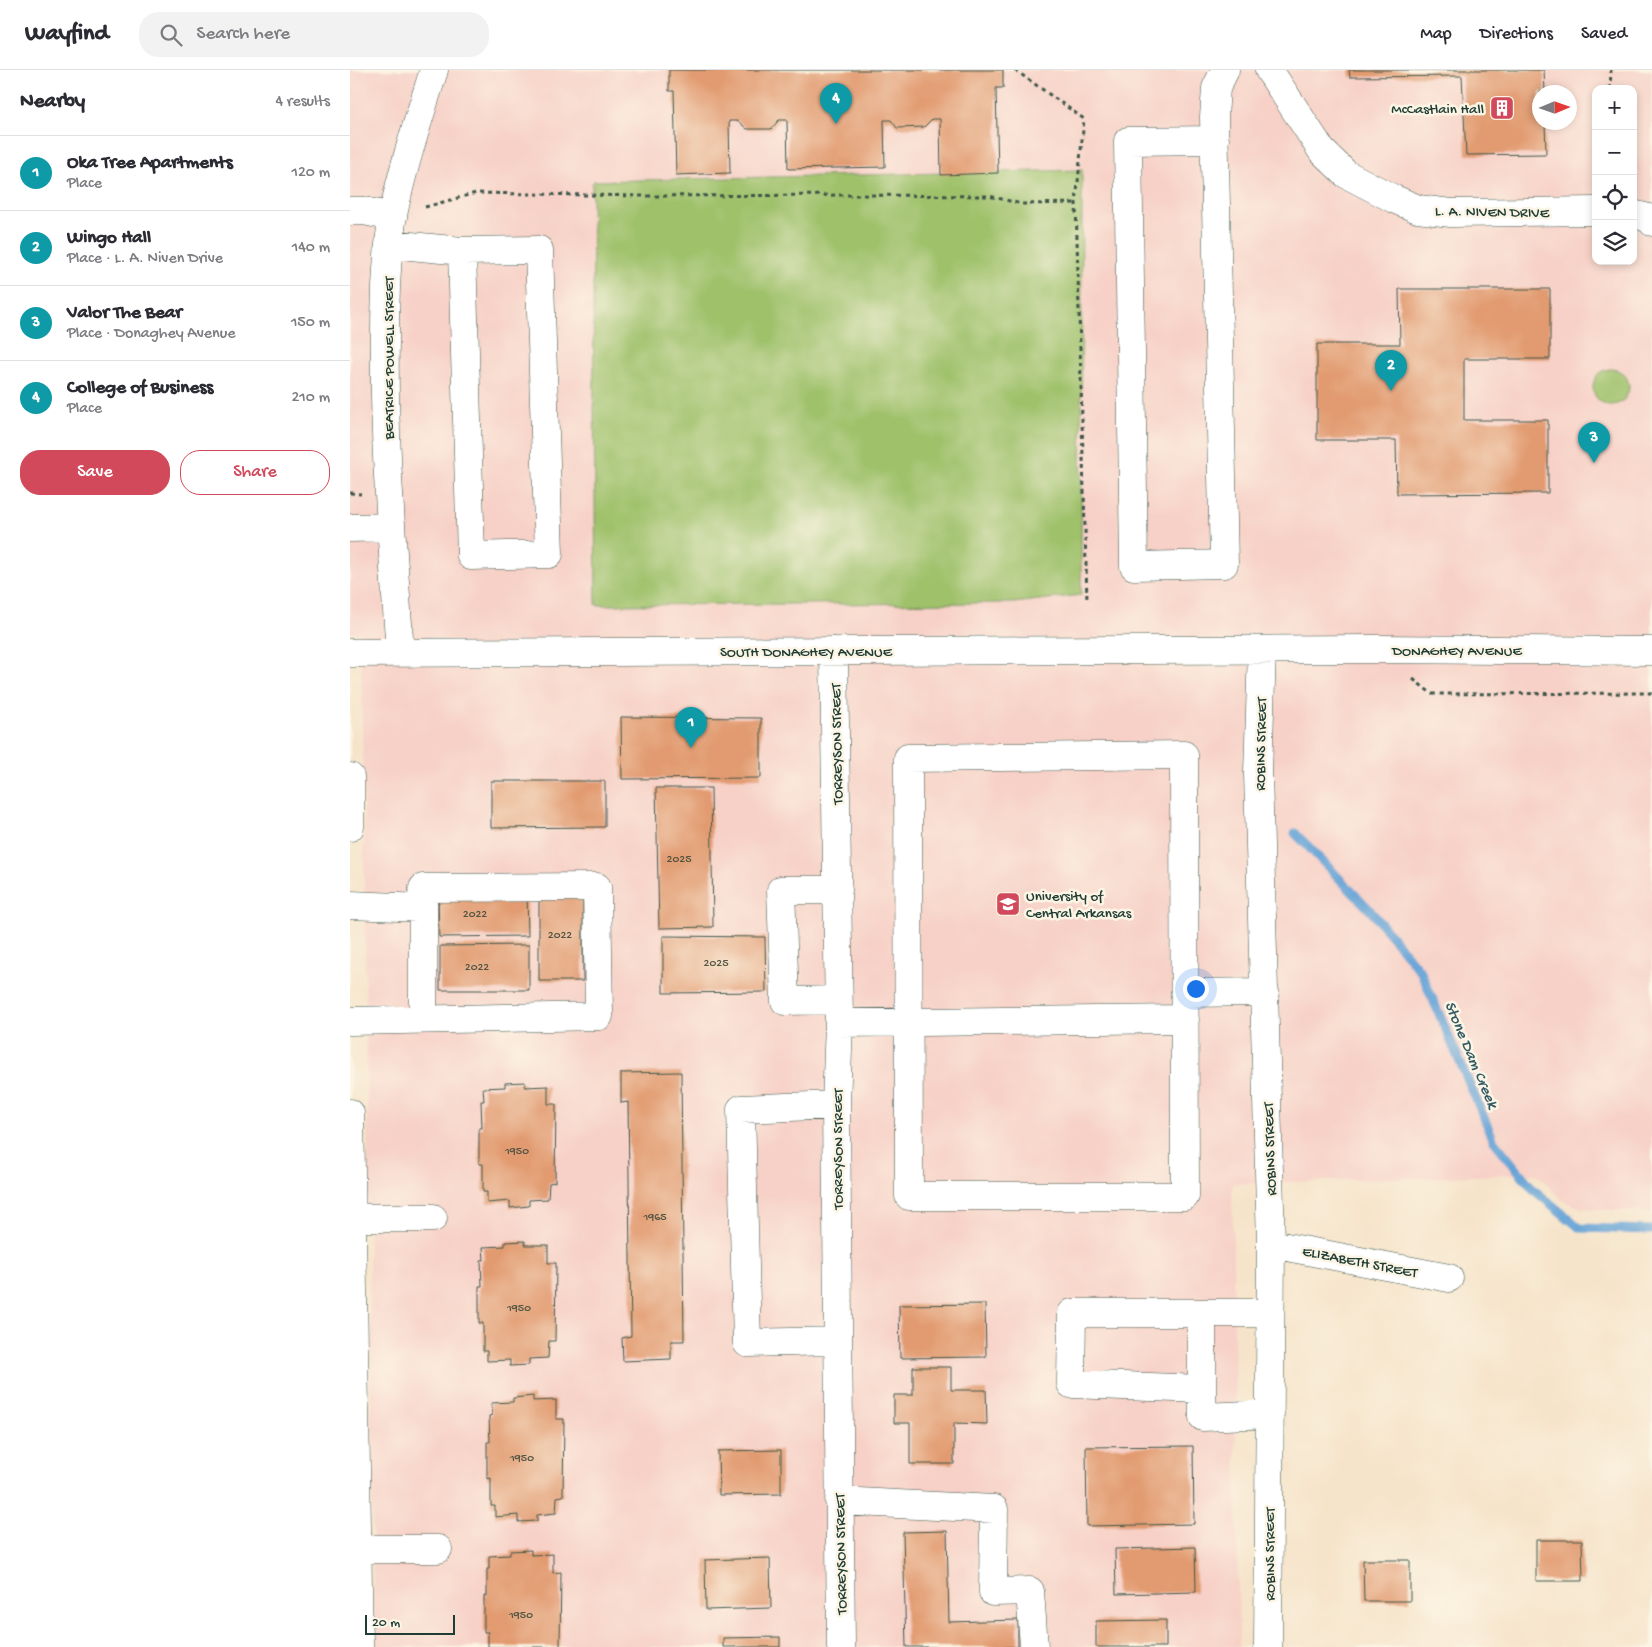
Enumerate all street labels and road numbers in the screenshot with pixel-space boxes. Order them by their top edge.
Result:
street label: L. A. NIVEN DRIVE [1435,203,1550,223]
street label: BEATRICE POWELL STREET [381,275,399,441]
street label: DONAGHEY AVENUE [1391,643,1522,661]
street label: SOUTH DONAGHEY AVENUE [720,644,893,662]
street label: TORREYSON STREET [828,682,848,806]
street label: ROBINS STREET [1252,696,1272,791]
street label: TORREYSON STREET [830,1087,848,1211]
street label: ROBINS STREET [1260,1101,1282,1196]
street label: ELIZABETH STREET [1300,1243,1420,1283]
street label: TORREYSON STREET [832,1492,852,1616]
street label: ROBINS STREET [1262,1506,1280,1601]

